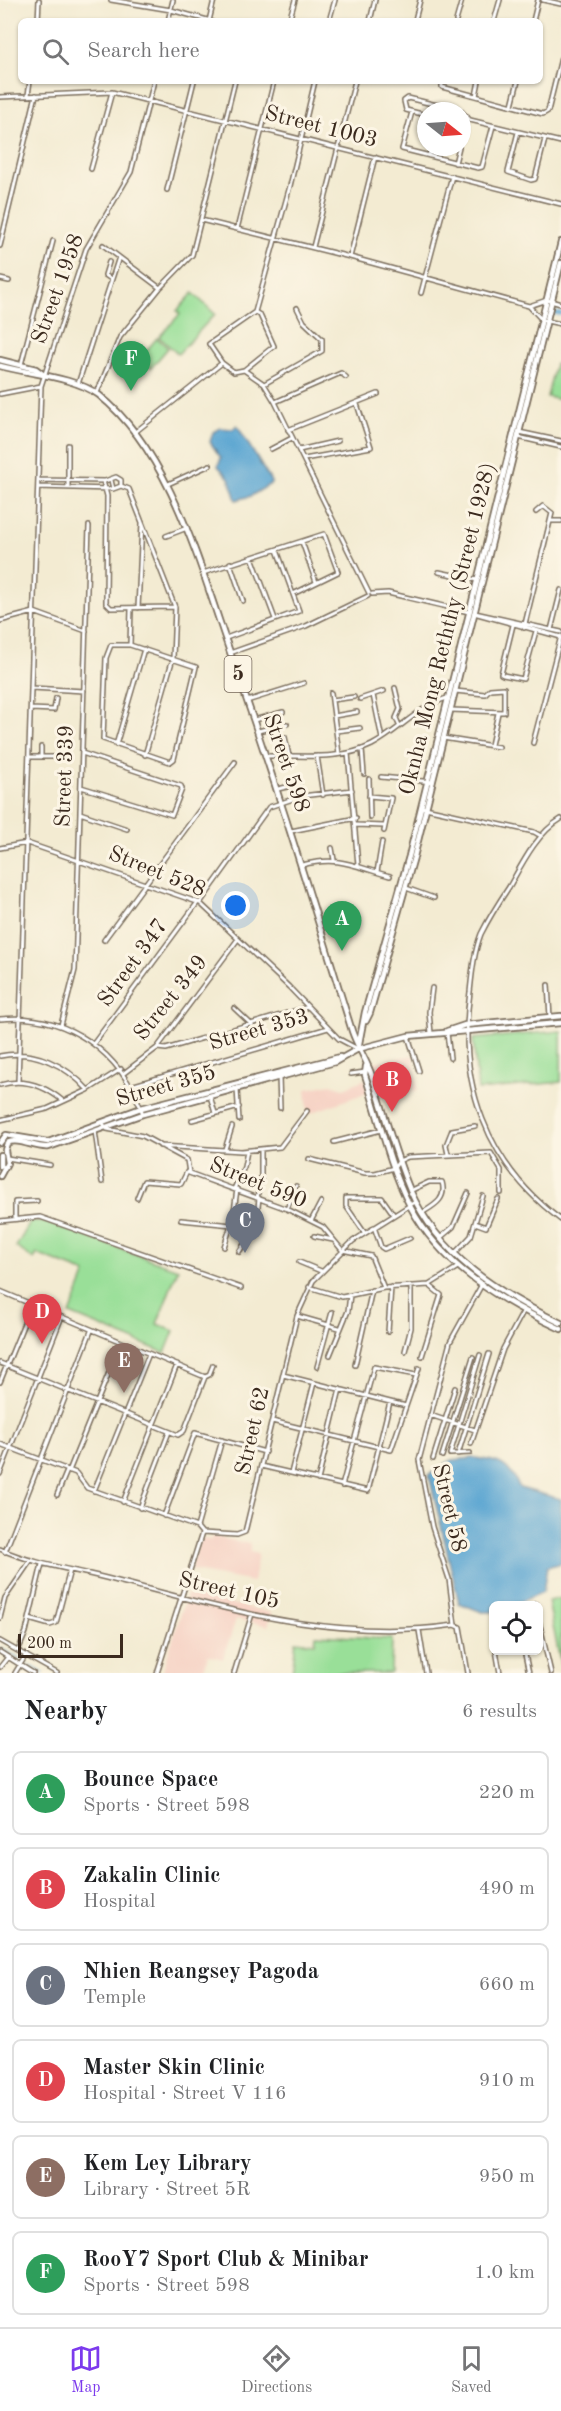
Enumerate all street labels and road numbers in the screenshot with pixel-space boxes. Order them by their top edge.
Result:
street label: Street 1003 [262,102,380,152]
street label: Street 1958 [28,231,88,347]
street label: Oknha Mong Reththy (Street 1928) [396,461,500,797]
road number: 5 [224,656,252,692]
street label: Street 598 [259,711,313,815]
street label: Street 339 [52,724,78,828]
street label: Street 528 [105,843,209,901]
street label: Street 347 [94,915,172,1011]
street label: Street 349 [130,951,212,1045]
street label: Street 353 [207,1005,311,1055]
street label: Street 355 [114,1061,218,1111]
street label: Street 590 [206,1154,310,1212]
street label: Street 62 [232,1385,274,1477]
street label: Street 58 [428,1462,470,1554]
street label: Street 105 [176,1569,282,1613]

